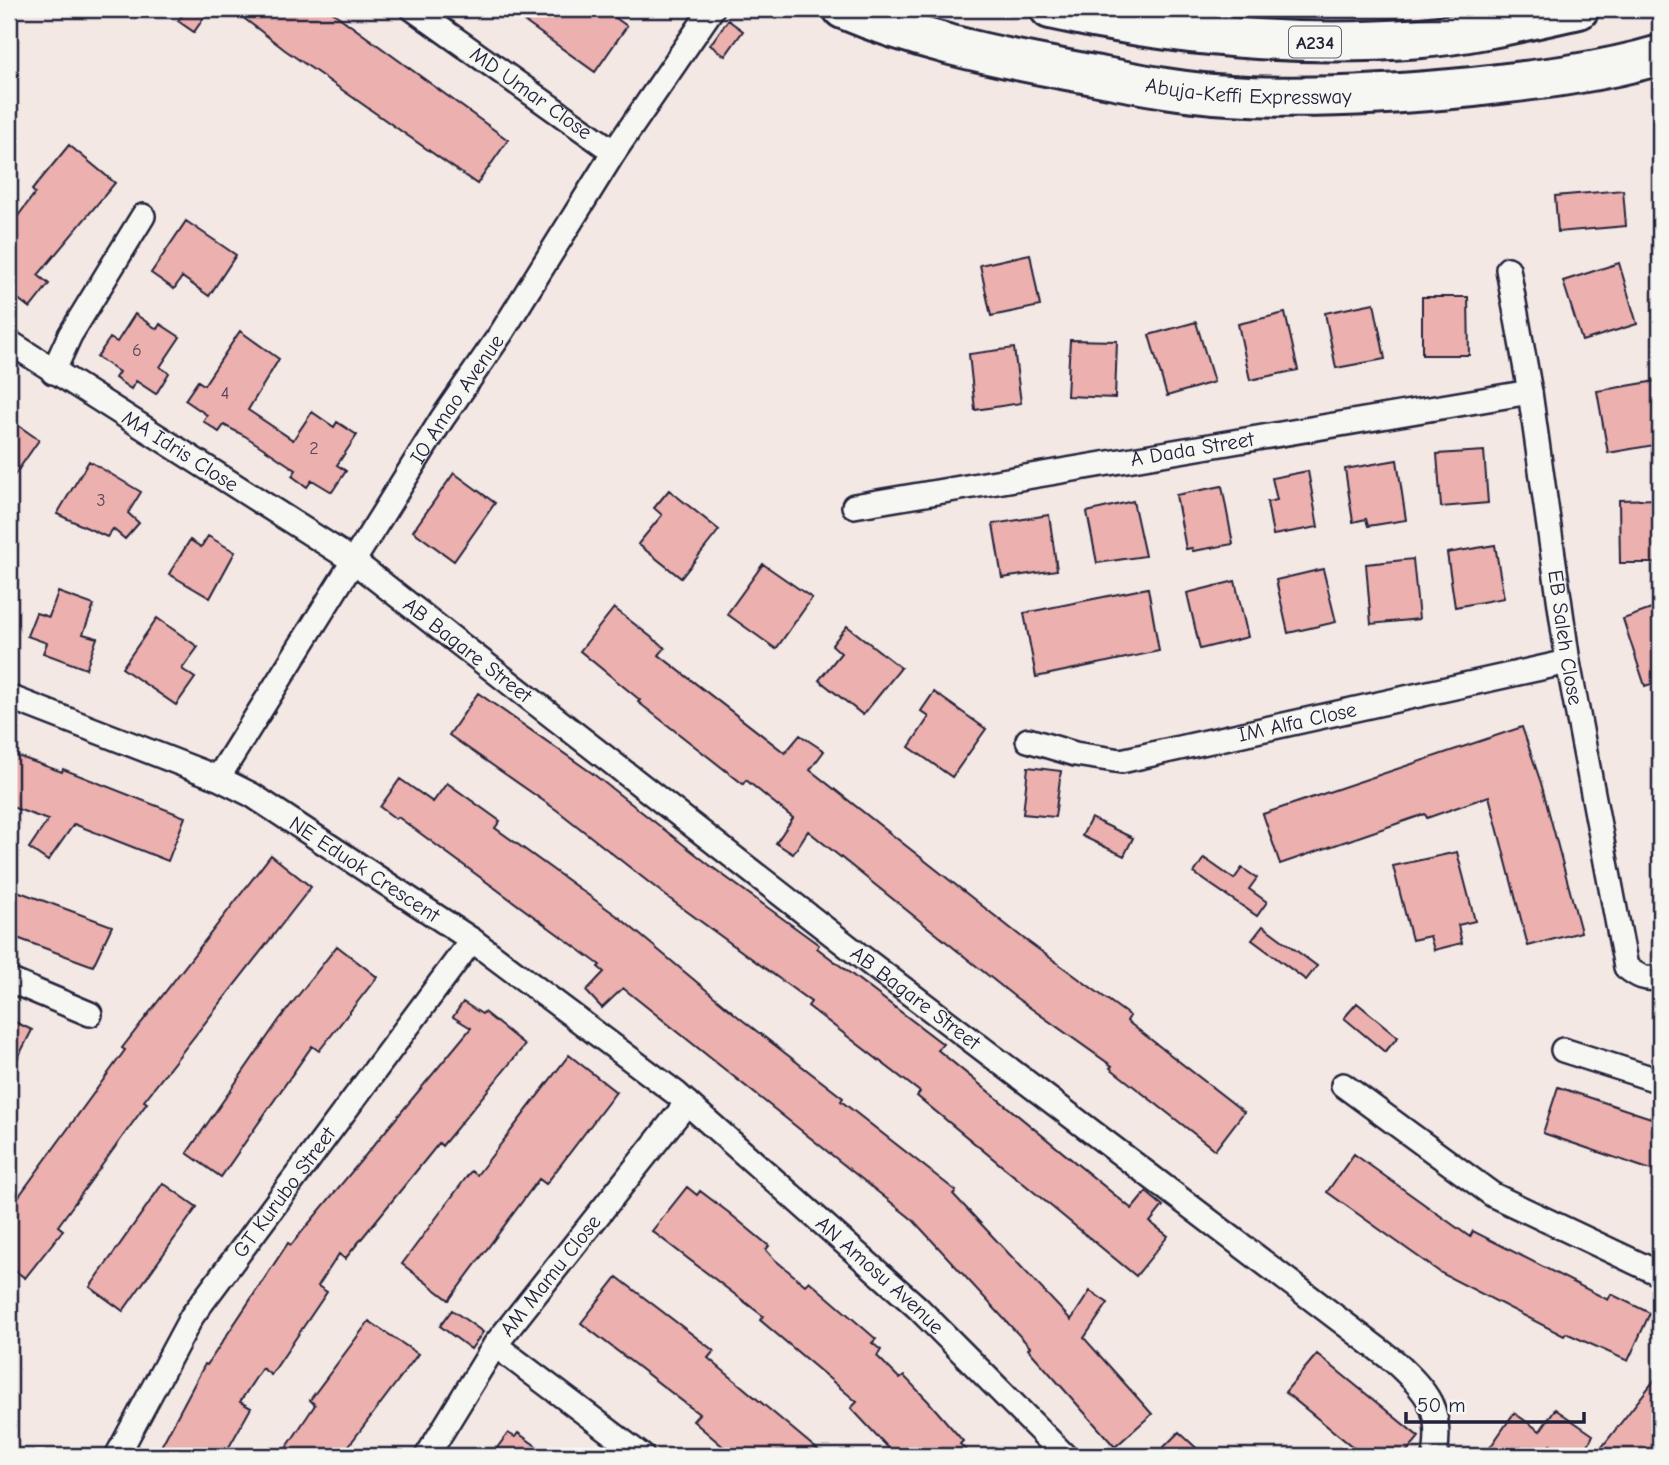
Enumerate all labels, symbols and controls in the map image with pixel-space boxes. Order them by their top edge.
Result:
road number: A234 [1289,26,1341,58]
street label: MD Umar Close [466,42,597,144]
street label: Abuja-Keffi Expressway [1144,73,1353,109]
street label: IO Amao Avenue [405,330,509,468]
house number: 6 [132,340,142,361]
house number: 4 [221,383,229,404]
street label: MA Idris Close [118,405,243,497]
street label: A Dada Street [1129,427,1257,471]
house number: 2 [309,438,319,459]
house number: 3 [96,490,106,511]
street label: EB Saleh Close [1543,568,1588,707]
street label: AB Bagare Street [399,593,537,708]
street label: IM Alfa Close [1236,697,1359,747]
street label: NE Eduok Crescent [285,811,445,928]
street label: AB Bagare Street [846,941,986,1055]
street label: GT Kurubo Street [228,1122,341,1262]
street label: AM Mamu Close [495,1210,606,1341]
street label: AN Amosu Avenue [811,1211,949,1339]
scale bar [1406,1381,1585,1425]
text: 50 m [1417,1393,1466,1417]

